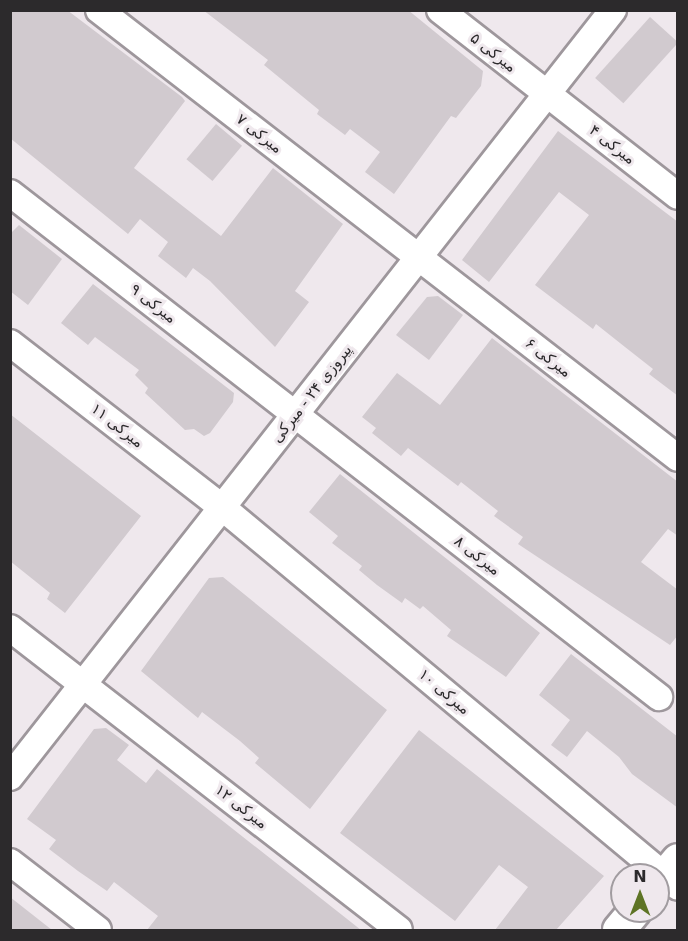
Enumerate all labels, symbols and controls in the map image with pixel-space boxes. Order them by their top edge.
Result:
street label: میرکی ۵ [466,29,520,77]
street label: میرکی ۷ [232,110,286,158]
street label: میرکی ۴ [585,121,639,169]
street label: میرکی ۹ [126,280,180,328]
street label: میرکی ۶ [521,334,575,382]
street label: پیروزی ۲۴ - میرکی [268,341,356,447]
street label: میرکی ۱۱ [87,400,147,452]
street label: میرکی ۸ [450,532,504,580]
street label: میرکی ۱۰ [415,665,473,719]
street label: میرکی ۱۲ [211,781,271,833]
north arrow [610,863,670,923]
text: N [633,867,647,886]

